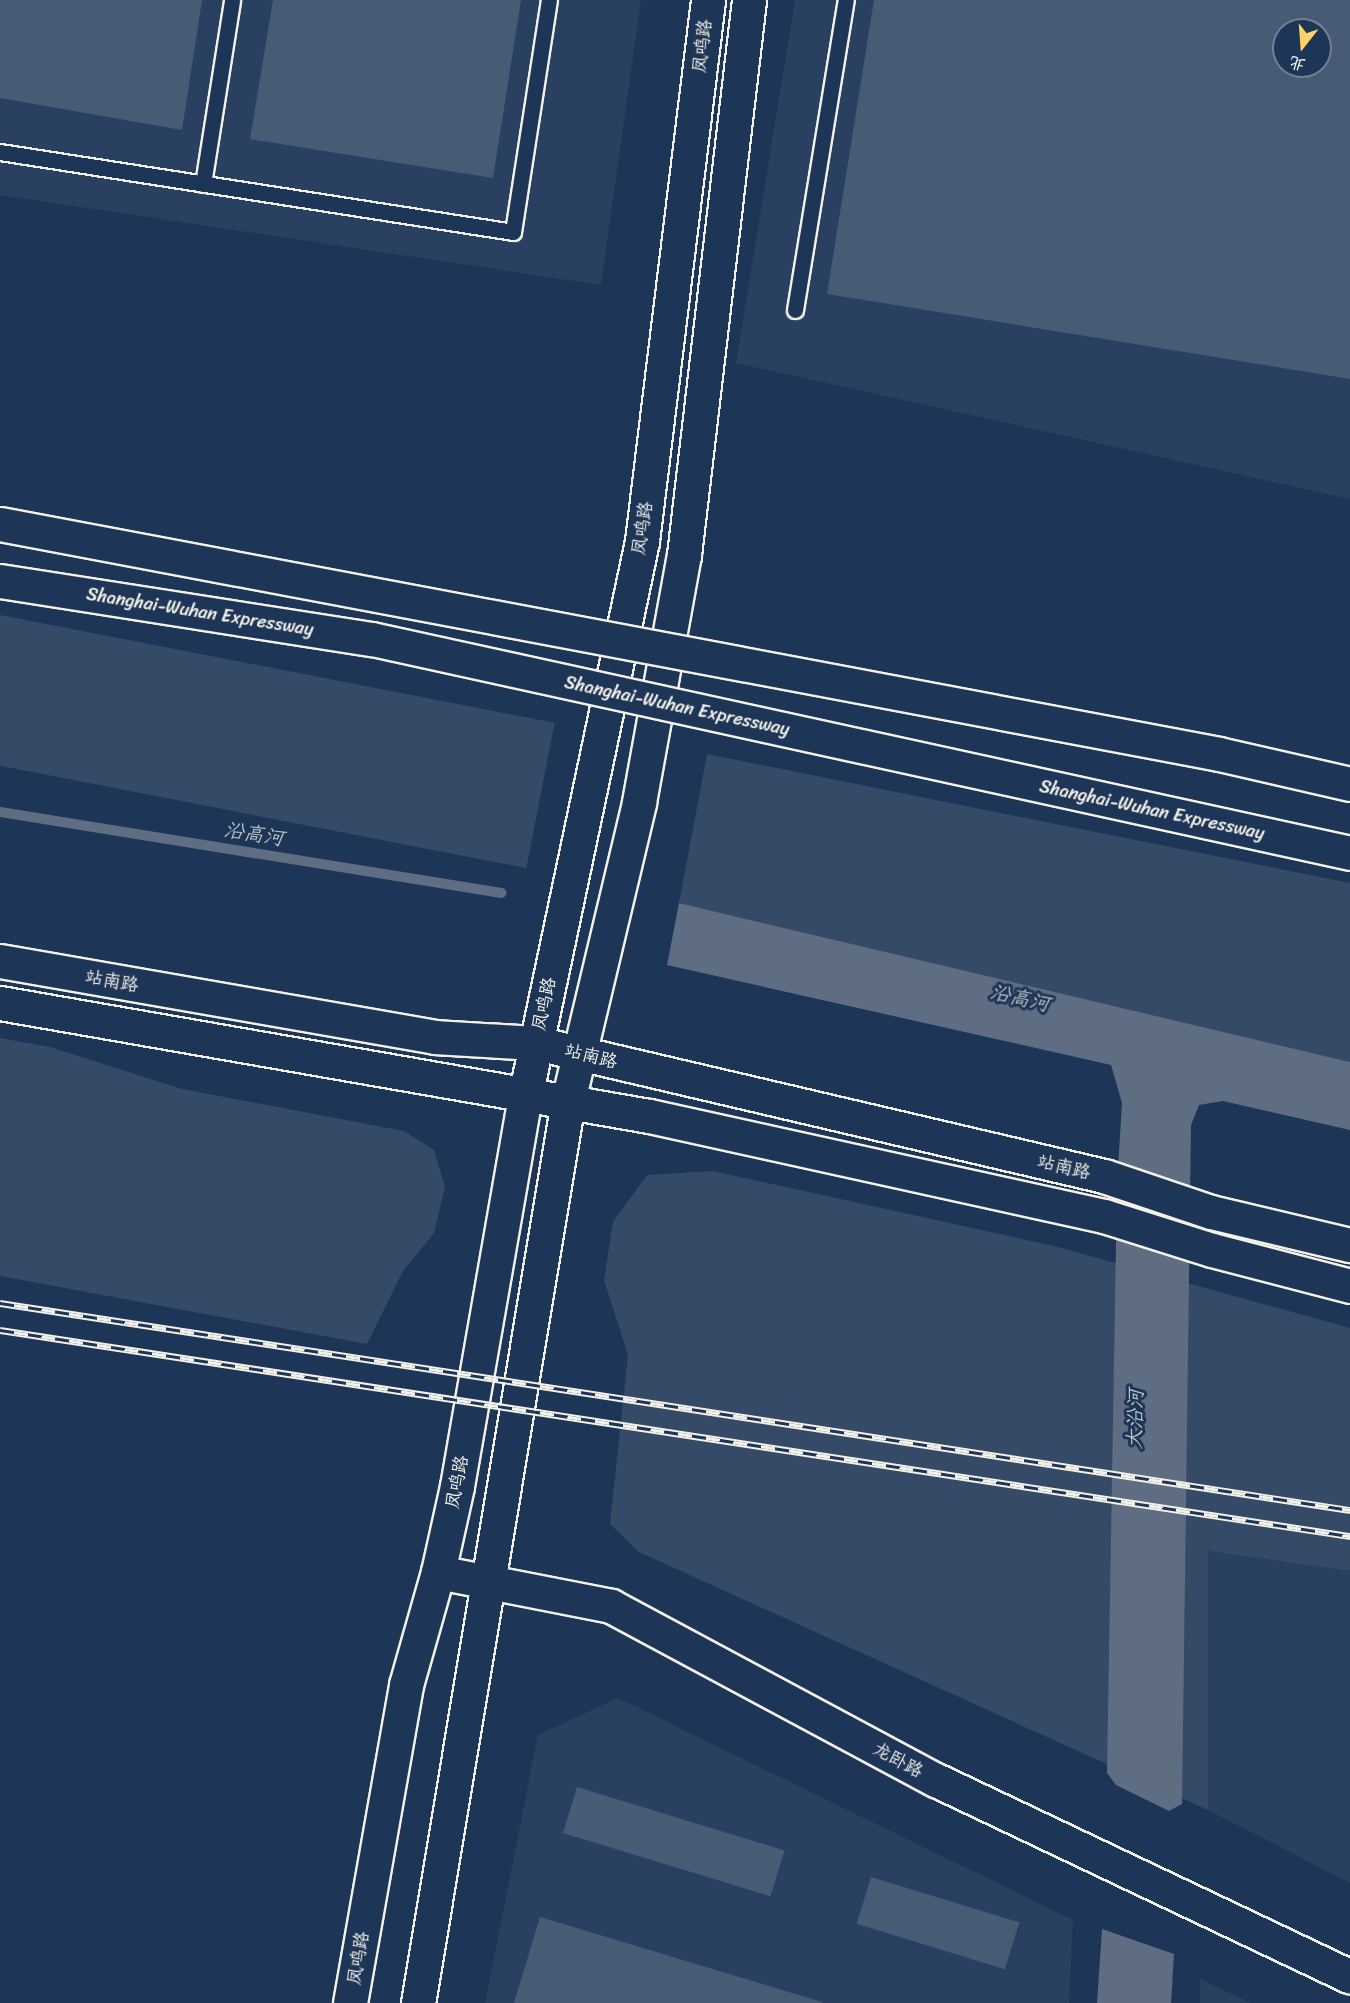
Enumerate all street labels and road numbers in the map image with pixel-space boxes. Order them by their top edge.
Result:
street label: 凤鸣路 [688,18,716,74]
street label: 凤鸣路 [627,500,657,556]
street label: Shanghai-Wuhan Expressway [85,583,315,641]
street label: Shanghai-Wuhan Expressway [563,672,791,740]
street label: Shanghai-Wuhan Expressway [1038,776,1266,844]
street label: 站南路 [84,966,140,996]
street label: 凤鸣路 [528,975,560,1033]
street label: 站南路 [562,1039,620,1073]
street label: 站南路 [1035,1150,1093,1184]
street label: 凤鸣路 [441,1453,473,1511]
street label: 龙卧路 [869,1738,927,1782]
street label: 凤鸣路 [343,1930,373,1986]

